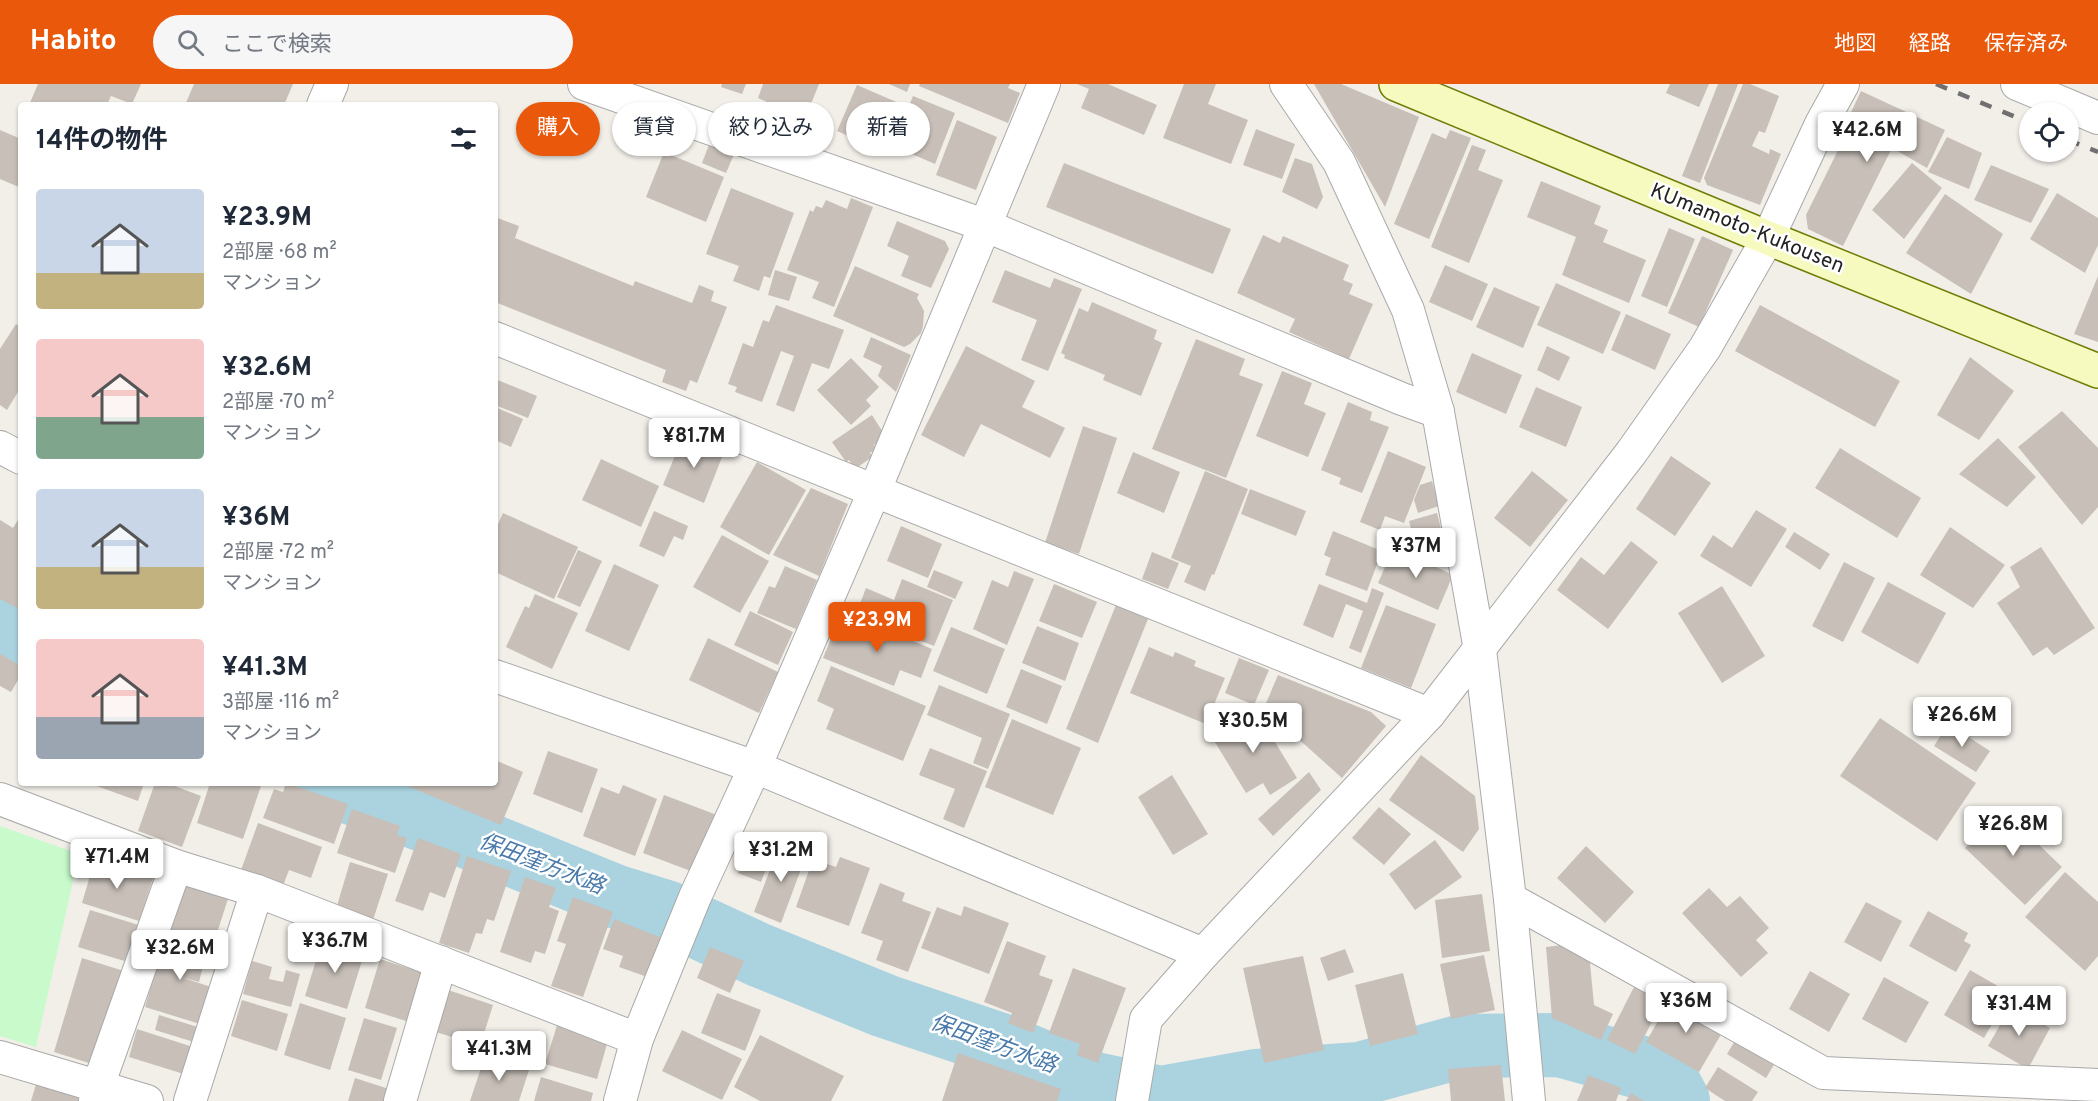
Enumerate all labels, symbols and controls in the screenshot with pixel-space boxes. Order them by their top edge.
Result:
search box [153,15,573,69]
text: Habito [30,24,117,60]
icon: search [174,26,207,59]
text: 地図 [1834,31,1876,58]
text: 経路 [1909,31,1951,58]
text: 保存済み [1984,31,2068,58]
text: ここで検索 [222,32,332,59]
chip: 購入 [516,102,600,156]
chip: 賃貸 [612,102,696,156]
chip: 絞り込み [708,102,834,156]
chip: 新着 [846,102,930,156]
map controls [2019,102,2079,162]
button: locate [2019,102,2079,162]
pin: ¥42.6M [1818,112,1916,163]
text: ¥42.6M [1832,118,1902,144]
icon: filters [447,122,480,155]
text: 14件の物件 [36,125,167,158]
street label: KUmamoto-Kukousen [1646,178,1848,280]
text: ¥23.9M [222,202,312,235]
icon: home [84,213,156,285]
text: 2部屋 · 68 m² [222,240,337,266]
text: マンション [222,271,322,297]
text: ¥32.6M [222,352,312,385]
icon: home [84,363,156,435]
text: 2部屋 · 70 m² [222,390,334,416]
pin: ¥81.7M [645,418,743,469]
text: マンション [222,421,322,447]
text: ¥81.7M [663,424,725,450]
text: ¥36M [222,502,290,535]
icon: home [84,513,156,585]
pin: ¥37M [1380,528,1452,579]
text: ¥37M [1391,534,1441,560]
text: 2部屋 · 72 m² [222,540,334,566]
text: マンション [222,571,322,597]
pin: ¥23.9M [828,602,926,653]
text: ¥23.9M [842,608,912,634]
text: ¥41.3M [222,652,308,685]
icon: home [84,663,156,735]
text: 3部屋 · 116 m² [222,690,339,716]
pin: ¥26.6M [1913,697,2011,748]
pin: ¥30.5M [1204,703,1302,754]
text: ¥26.6M [1927,703,1997,729]
text: ¥30.5M [1218,709,1288,735]
text: マンション [222,721,322,747]
pin: ¥26.8M [1964,806,2062,857]
text: ¥26.8M [1978,812,2048,838]
water label: 保田窪方水路 [475,829,609,902]
pin: ¥31.2M [732,832,830,883]
text: ¥31.2M [748,838,814,864]
pin: ¥71.4M [68,839,166,890]
text: ¥71.4M [84,845,150,871]
pin: ¥36.7M [286,923,384,974]
text: ¥36.7M [302,929,368,955]
pin: ¥32.6M [131,930,229,981]
text: ¥32.6M [145,936,215,962]
pin: ¥36M [1650,983,1722,1034]
pin: ¥31.4M [1970,986,2068,1037]
text: ¥36M [1660,989,1712,1015]
text: ¥31.4M [1986,992,2052,1018]
water label: 保田窪方水路 [926,1010,1062,1081]
pin: ¥41.3M [450,1031,548,1082]
text: ¥41.3M [466,1037,532,1063]

